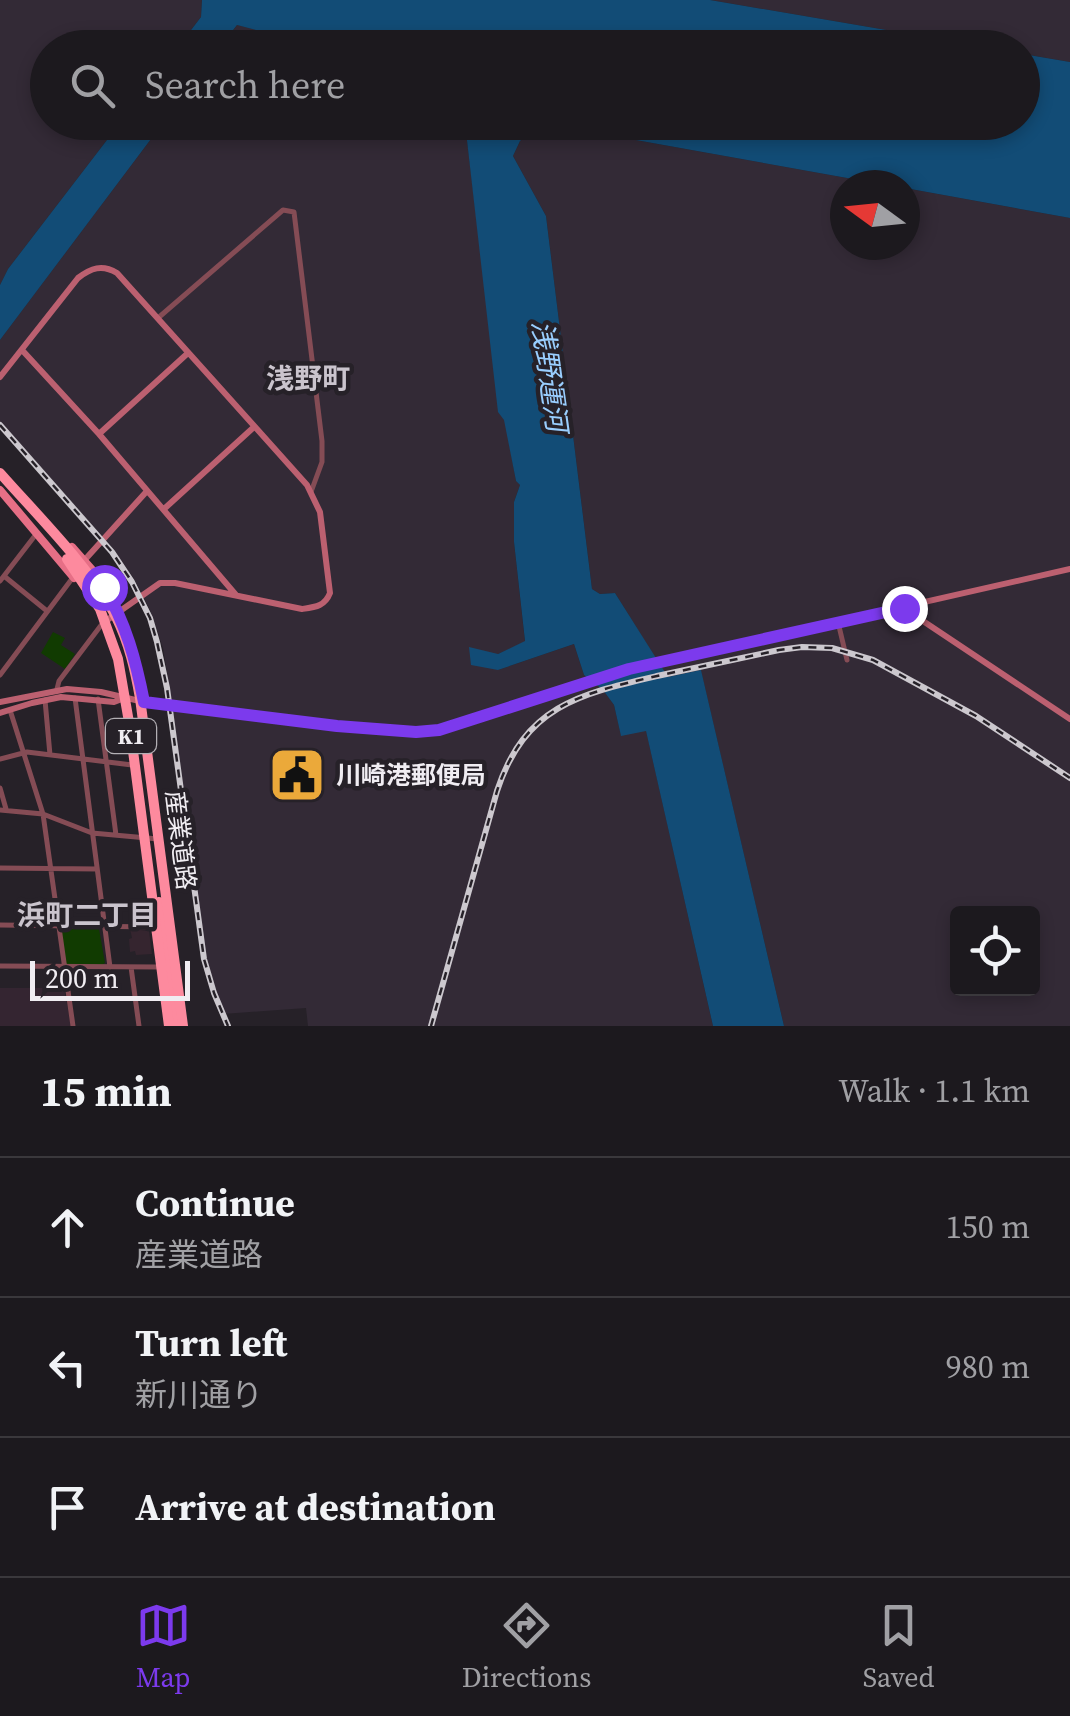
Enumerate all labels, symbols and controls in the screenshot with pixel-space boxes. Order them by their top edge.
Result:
search box [30,30,1040,140]
icon: search [65,58,120,113]
text: Search here [145,59,345,111]
north arrow [830,170,920,260]
water label: 浅野運河 [523,318,577,439]
district label: 浅野町 [266,359,350,397]
route start [82,565,128,611]
route end [882,586,928,632]
road number: K1 [106,719,156,753]
public building icon: 川崎港郵便局 [267,745,327,805]
place label: 川崎港郵便局 [336,758,486,792]
street label: 産業道路 [158,788,204,892]
district label: 浜町二丁目 [17,896,157,934]
map controls [950,906,1040,996]
button: locate [950,906,1040,996]
scale bar [30,956,190,1000]
text: 200 m [45,959,119,997]
text: 15 min [40,1062,172,1120]
text: Walk · 1.1 km [838,1069,1030,1113]
text: Continue [135,1177,295,1229]
icon: ahead [40,1200,95,1255]
text: 150 m [946,1205,1030,1249]
text: 産業道路 [135,1233,263,1277]
text: Turn left [135,1317,287,1369]
icon: left [40,1340,95,1395]
text: 980 m [946,1345,1030,1389]
text: 新川通り [135,1373,263,1417]
icon: arrive [40,1480,95,1535]
text: Arrive at destination [135,1481,496,1533]
tab: Map [136,1598,191,1696]
tab: Directions [462,1598,591,1696]
tab: Saved [863,1598,934,1696]

